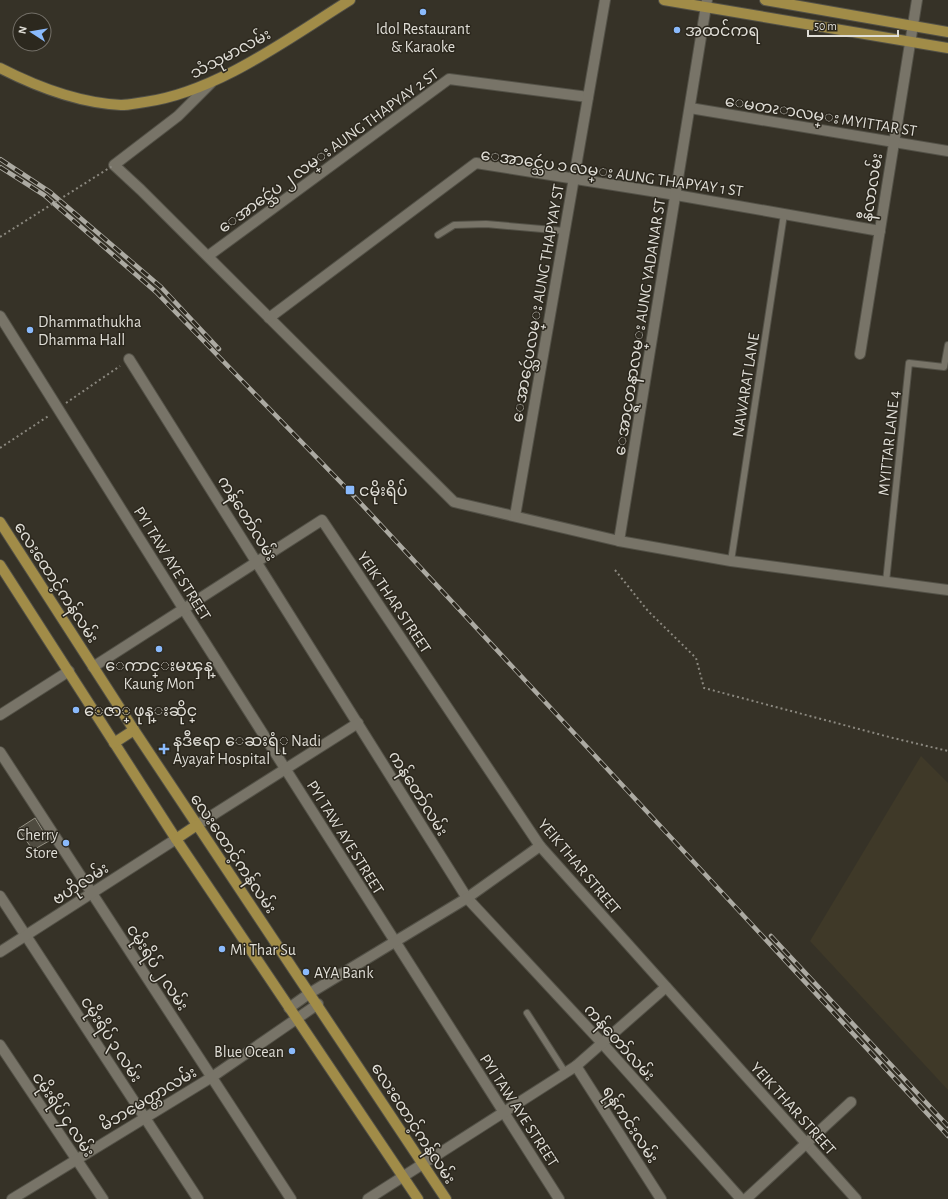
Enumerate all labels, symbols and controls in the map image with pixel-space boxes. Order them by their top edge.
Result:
marker: Idol Restaurant & Karaoke [418,7,428,17]
north arrow [12,12,52,52]
scale bar [808,12,898,38]
place label: အထင်ကရ [685,19,760,44]
text: 50 m [814,20,837,32]
place label: Idol Restaurant & Karaoke [376,21,470,55]
street label: သံသုမာလမ်း [186,23,276,87]
text: N [17,25,29,35]
marker: အထင်ကရ [672,25,682,35]
street label: ေအာင္သေဴပ ၂ လမ္း AUNG THAPYAY 2 ST [214,64,445,240]
street label: ေမတၩာလမ္း MYITTAR ST [723,93,918,143]
street label: ေအာင္သေဴပ ၁ လမ္း AUNG THAPYAY 1 ST [479,144,745,204]
street label: နီလာလမ်း [855,151,890,223]
street label: ေအာင္သေဴပလမ္း AUNG THAPYAY ST [507,182,572,424]
street label: ေအာင္ရတနာလမ္း AUNG YADANAR ST [612,197,674,458]
place label: Dhammathukha Dhamma Hall [38,314,141,348]
marker: Dhammathukha Dhamma Hall [25,325,35,335]
street label: NAWARAT LANE [730,332,762,438]
street label: MYITTAR LANE 4 [876,389,903,496]
street label: ကန်တော်လမ်း [211,471,283,566]
place label: ငမိုးရိပ် [359,479,408,505]
marker: ငမိုးရိပ် [344,484,356,496]
street label: PYI TAW AYE STREET [131,504,214,623]
street label: လေးထောင့်ကန်လမ်း [7,517,104,649]
street label: YEIK THAR STREET [354,549,434,656]
marker: ေကာင္းမၾန္ Kaung Mon [154,644,164,654]
place label: ေကာင္းမၾန္ Kaung Mon [105,658,216,692]
place label: ေဇာ္ ဖုန္းဆိုင္ [84,700,197,725]
marker: ေဇာ္ ဖုန္းဆိုင္ [71,705,81,715]
place label: နဒီဧရာ ေဆးရံု Nadi Ayayar Hospital [173,730,321,768]
marker: နဒီဧရာ ေဆးရံု Nadi Ayayar Hospital [158,743,170,755]
street label: ကန်တော်လမ်း [382,746,454,841]
street label: PYI TAW AYE STREET [304,778,387,897]
street label: လေးထောင့်ကန်လမ်း [183,789,282,919]
street label: YEIK THAR STREET [535,816,624,917]
place label: Cherry Store [17,827,58,861]
marker: Cherry Store [61,838,71,848]
street label: ဗဟိုလမ်း [48,857,115,913]
street label: ငမိုးရိပ် ၂ လမ်း [118,919,194,1017]
place label: Mi Thar Su [230,942,296,958]
marker: Mi Thar Su [217,944,227,954]
place label: AYA Bank [314,965,374,981]
marker: AYA Bank [301,967,311,977]
street label: ငမိုးရိပ် ၃ လမ်း [73,992,148,1088]
street label: ကန်တော်လမ်း [577,999,661,1087]
place label: Blue Ocean [214,1044,284,1060]
marker: Blue Ocean [287,1046,297,1056]
street label: PYI TAW AYE STREET [477,1051,562,1170]
street label: လေးထောင့်ကန်လမ်း [364,1058,461,1190]
street label: YEIK THAR STREET [748,1059,839,1158]
street label: မိဘမေတ္တာလမ်း [96,1060,202,1138]
street label: ငမိုးရိပ် ၄ လမ်း [24,1067,101,1163]
street label: ရန်ကင်းလမ်း [595,1081,664,1169]

